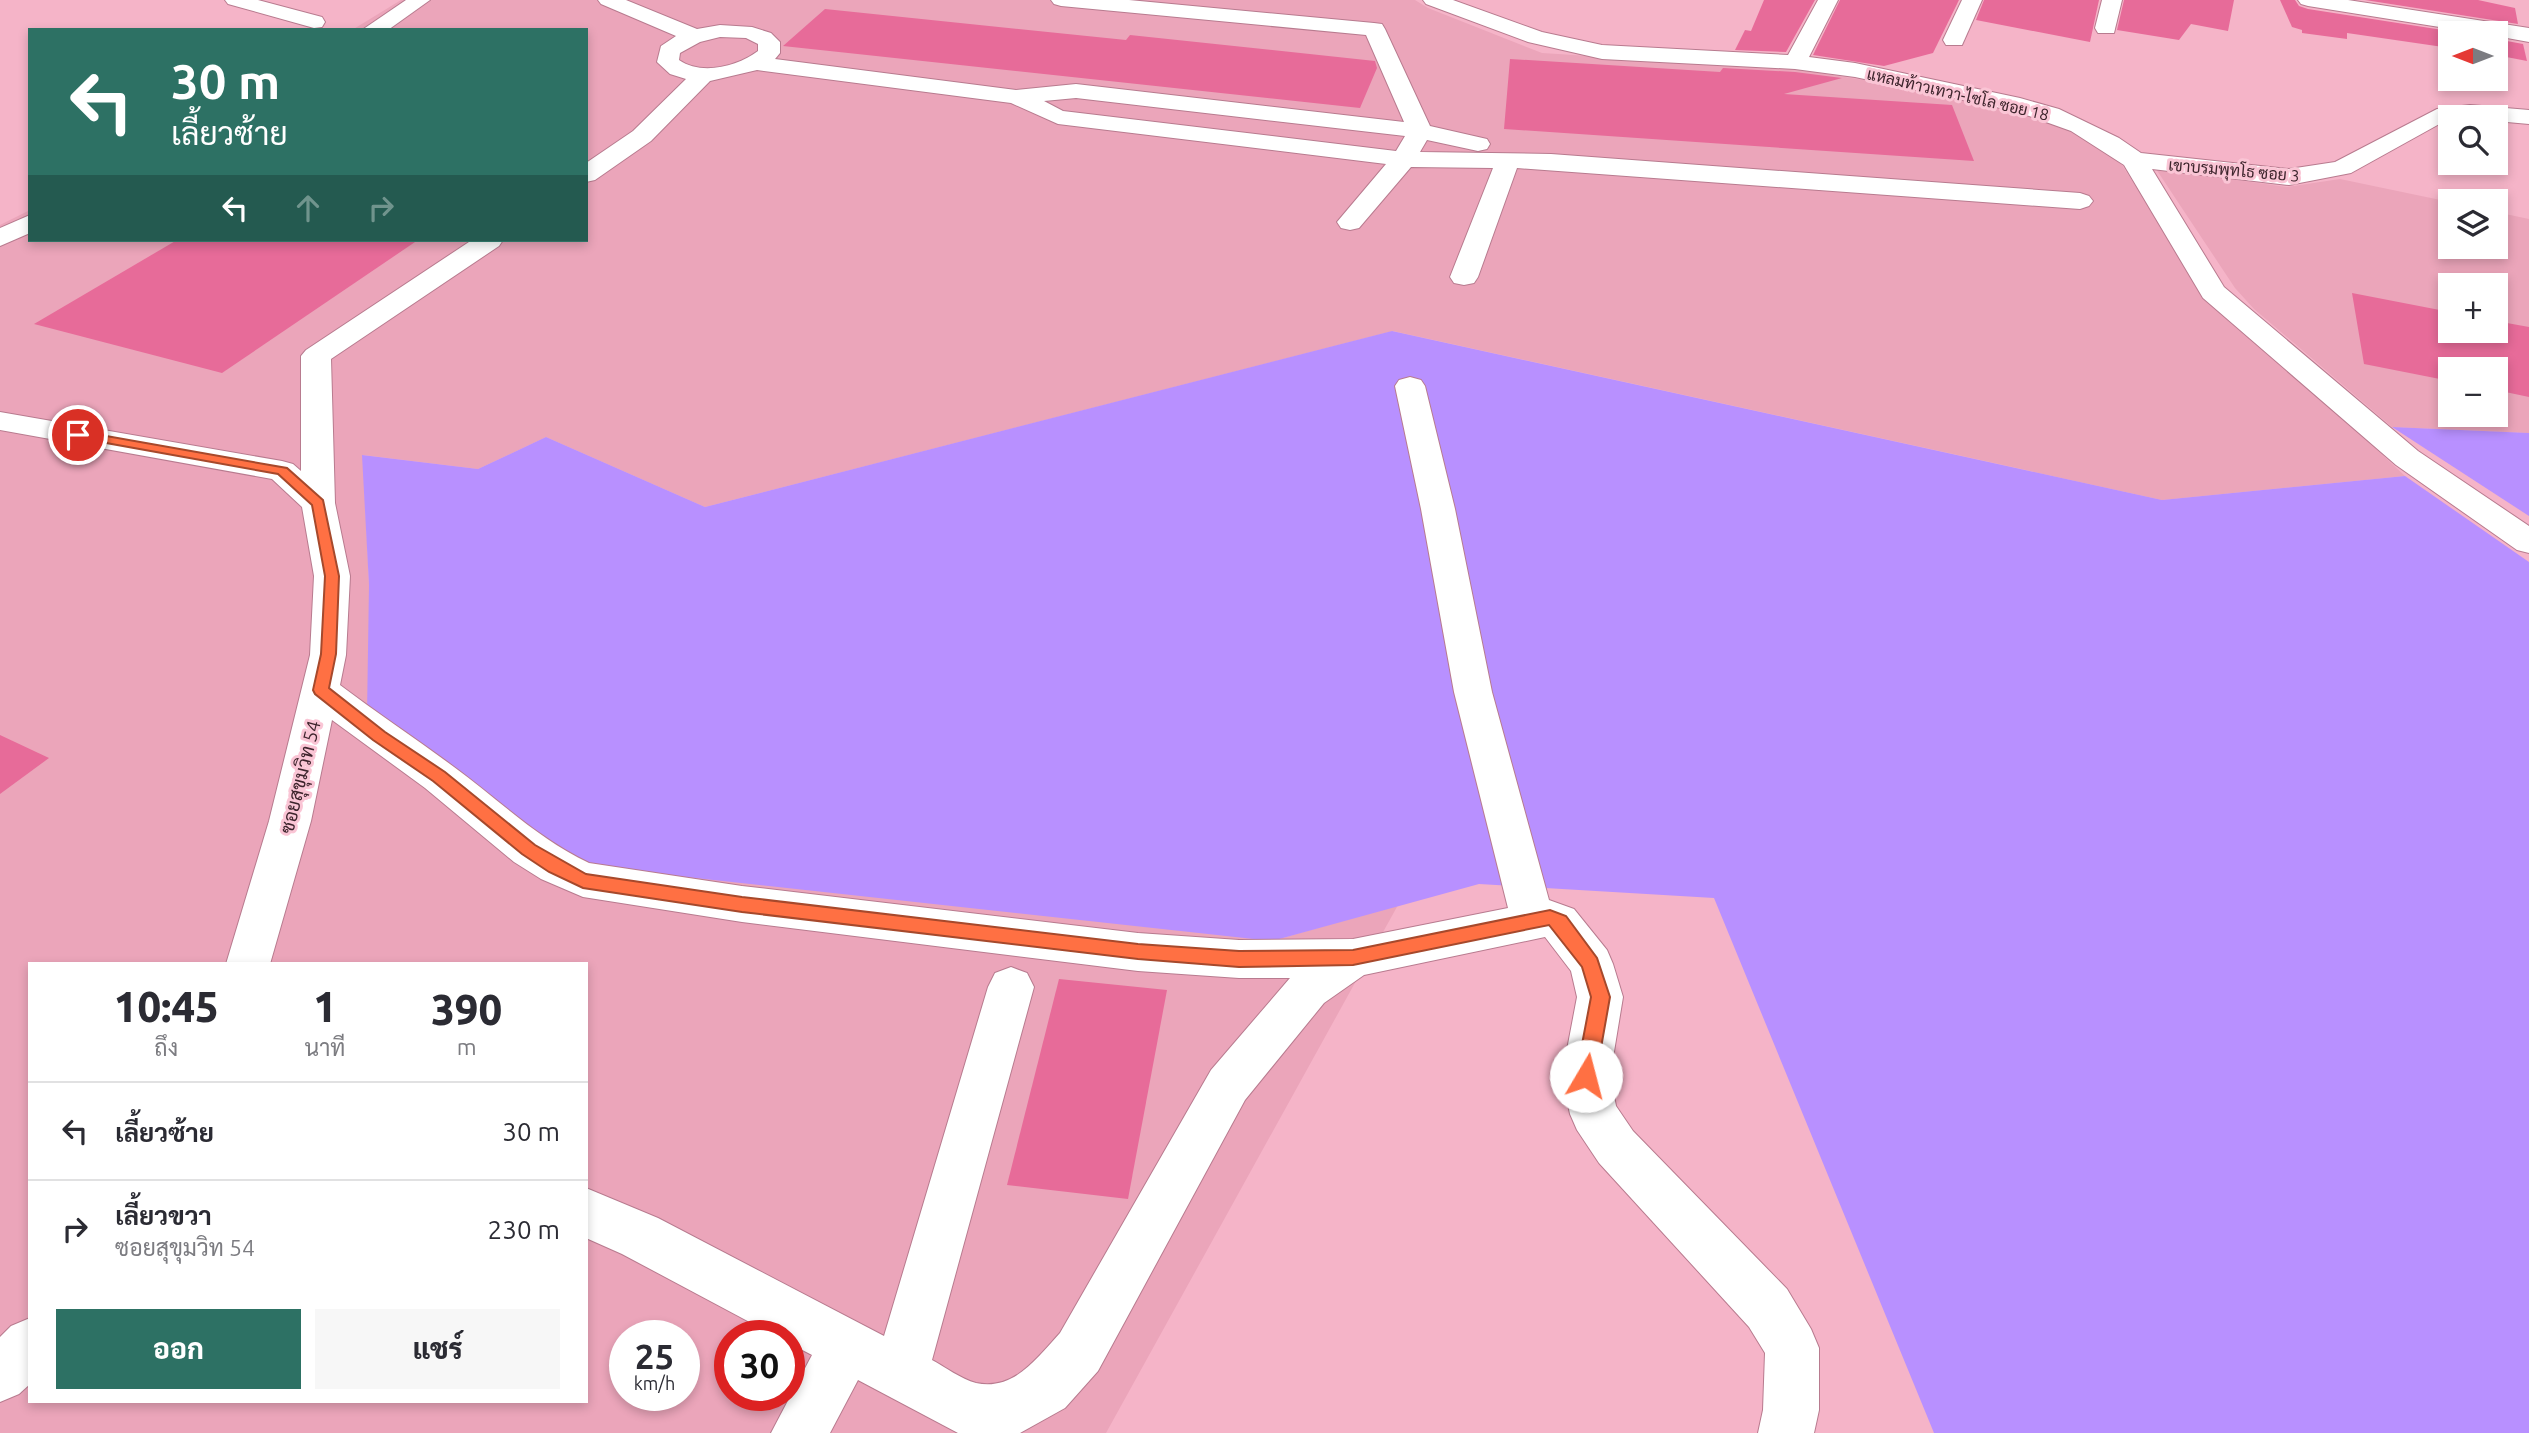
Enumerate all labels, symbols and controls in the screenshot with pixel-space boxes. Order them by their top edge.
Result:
north arrow [2438,21,2508,91]
map controls [2438,21,2508,427]
text: 30 m [171,53,280,108]
icon: left [56,56,147,147]
street label: แหลมท้าวเทวา-ไซโล ซอย 18 [1865,62,2051,124]
button: search [2438,105,2508,175]
text: เลี้ยวซ้าย [171,115,288,151]
street label: เขาบรมพุทโธ ซอย 3 [2167,153,2301,188]
icon: left [216,189,254,227]
icon: ahead [289,189,327,227]
icon: right [362,189,400,227]
button: layers [2438,189,2508,259]
button: + [2438,273,2508,343]
button: − [2438,357,2508,427]
pin [48,405,108,465]
icon: arrive [59,416,97,454]
street label: ซอยสุขุมวิท 54 [275,718,327,836]
text: 10:45 [114,983,219,1030]
text: 1 [313,983,337,1030]
text: 390 [431,986,502,1033]
text: m [457,1034,477,1059]
text: ถึง [154,1035,178,1060]
text: นาที [305,1035,345,1060]
position arrow [1549,1039,1623,1113]
icon: left [56,1112,94,1150]
text: 30 m [502,1117,560,1146]
text: เลี้ยวซ้าย [115,1118,214,1147]
text: เลี้ยวขวา [115,1201,212,1230]
icon: right [56,1210,94,1248]
text: 230 m [488,1215,560,1244]
text: ซอยสุขุมวิท 54 [115,1235,255,1260]
button: ออก [56,1309,301,1389]
button: แชร์ [315,1309,560,1389]
speed limit sign: 30 [714,1320,805,1411]
text: 25 [635,1336,674,1376]
text: km/h [634,1373,675,1393]

